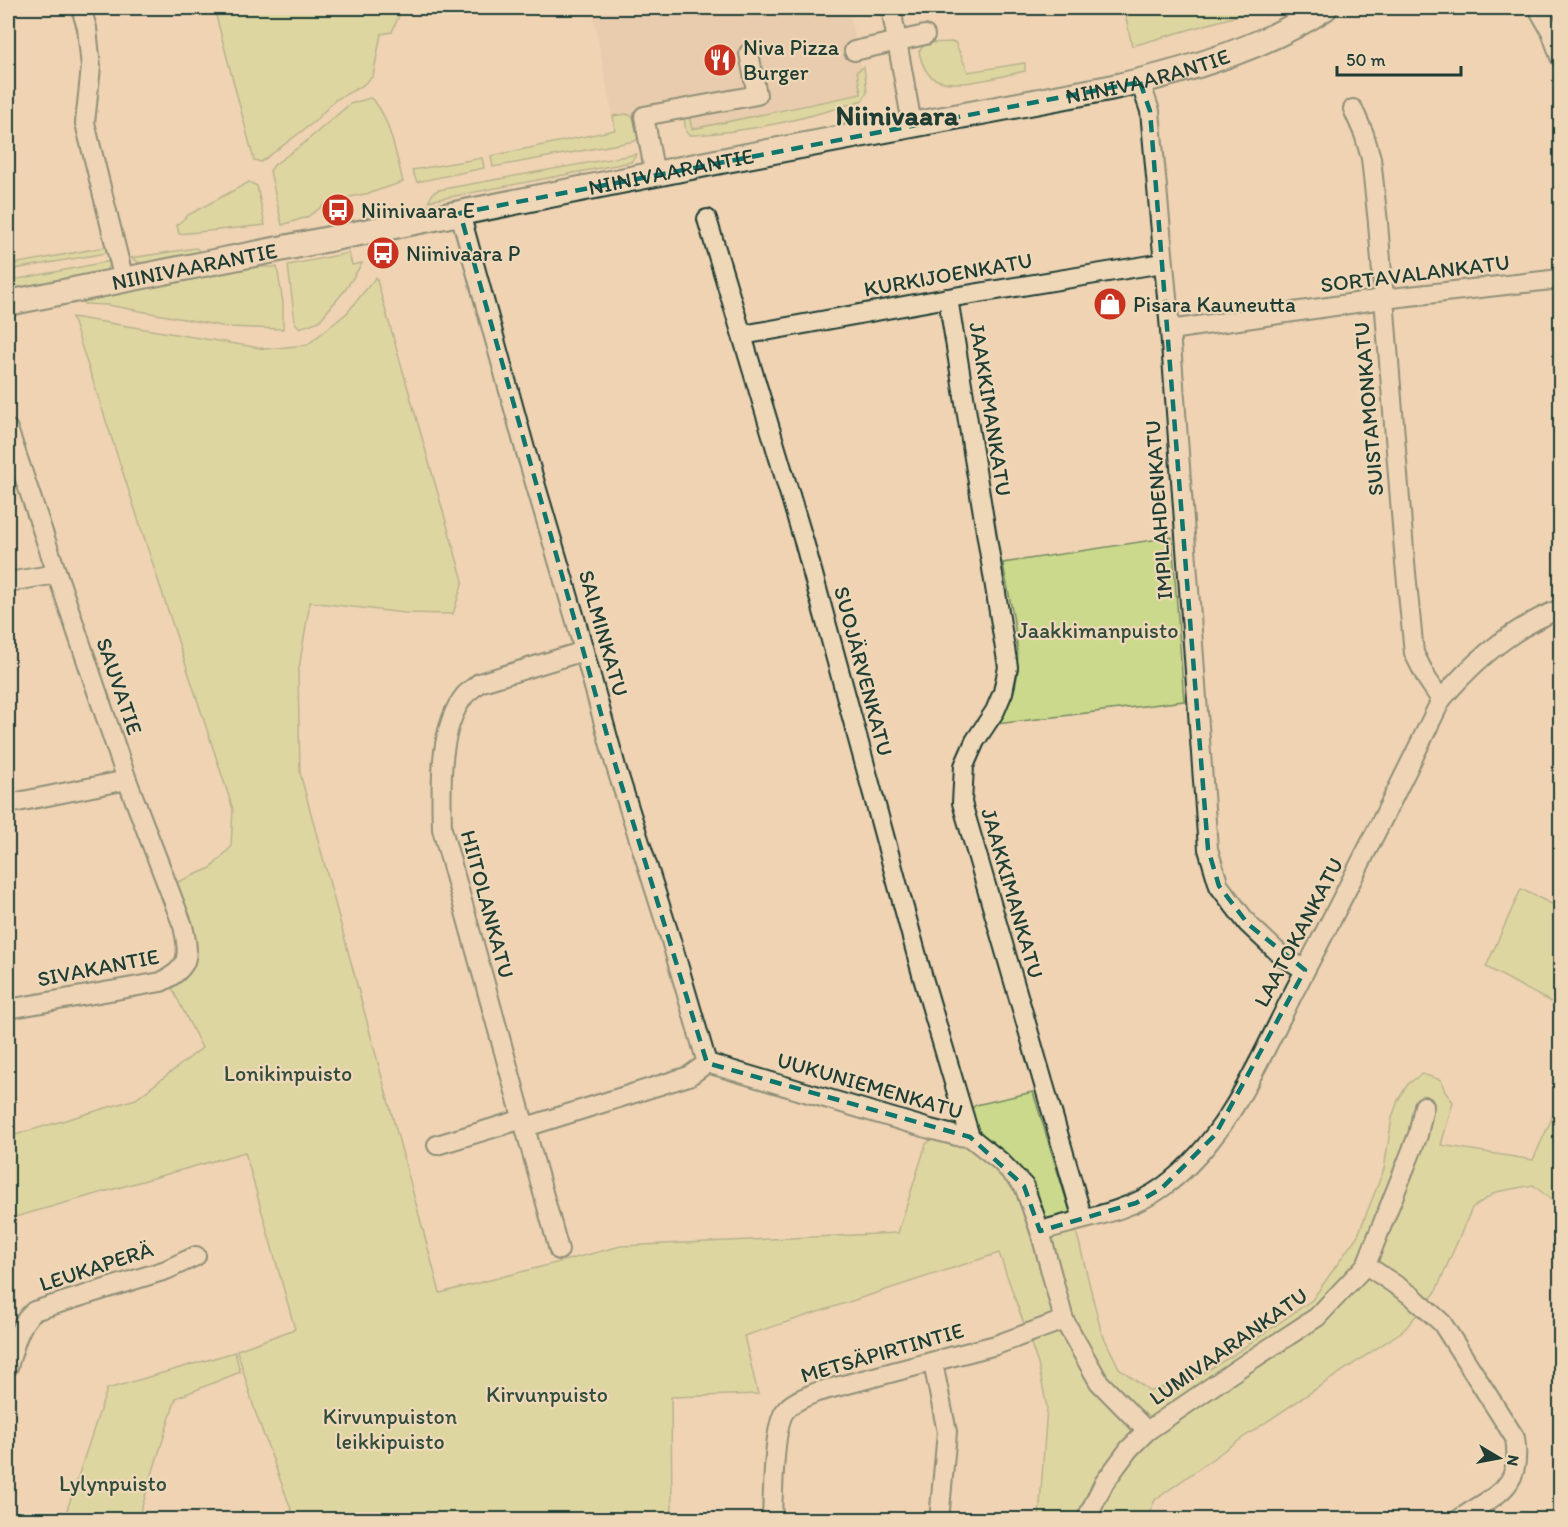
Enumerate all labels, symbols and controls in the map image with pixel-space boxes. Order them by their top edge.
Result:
place label: Niva Pizza Burger [743,34,840,86]
scale bar [1337,39,1462,77]
restaurant icon: Niva Pizza Burger [702,42,738,78]
street label: NIINIVAARANTIE [1063,42,1233,110]
text: 50 m [1346,49,1386,71]
district label: Niinivaara [835,98,959,132]
street label: NIINIVAARANTIE [586,142,756,201]
bus stop icon: Niinivaara E [320,192,356,228]
place label: Niinivaara E [361,197,475,224]
bus stop icon: Niinivaara P [365,235,401,271]
street label: NIINIVAARANTIE [109,237,280,296]
place label: Niinivaara P [406,240,521,267]
street label: KURKIJOENKATU [862,246,1035,303]
street label: SORTAVALANKATU [1319,248,1511,299]
shop icon: Pisara Kauneutta [1092,286,1128,322]
place label: Pisara Kauneutta [1133,291,1296,318]
street label: JAAKKIMANKATU [963,320,1018,498]
street label: SUISTAMONKATU [1347,321,1390,497]
street label: IMPILAHDENKATU [1139,419,1178,601]
street label: SALMINKATU [573,567,634,699]
street label: SUOJÄRVENKATU [828,583,899,759]
park label: Jaakkimanpuisto [1017,617,1179,644]
street label: SAUVATIE [90,634,149,738]
street label: JAAKKIMANKATU [975,805,1050,981]
street label: HIITOLANKATU [455,827,520,981]
street label: LAATOKANKATU [1248,853,1349,1012]
street label: SIVAKANTIE [35,942,161,993]
street label: UUKUNIEMENKATU [774,1046,966,1125]
park label: Lonikinpuisto [224,1060,352,1087]
street label: LEUKAPERÄ [36,1235,156,1298]
street label: LUMIVAARANKATU [1144,1282,1313,1411]
street label: METSÄPIRTINTIE [797,1316,967,1389]
park label: Kirvunpuisto [486,1381,608,1408]
park label: Kirvunpuiston leikkipuisto [323,1403,458,1455]
north arrow [1469,1428,1529,1488]
text: N [1503,1454,1524,1467]
park label: Lylynpuisto [59,1470,167,1497]

